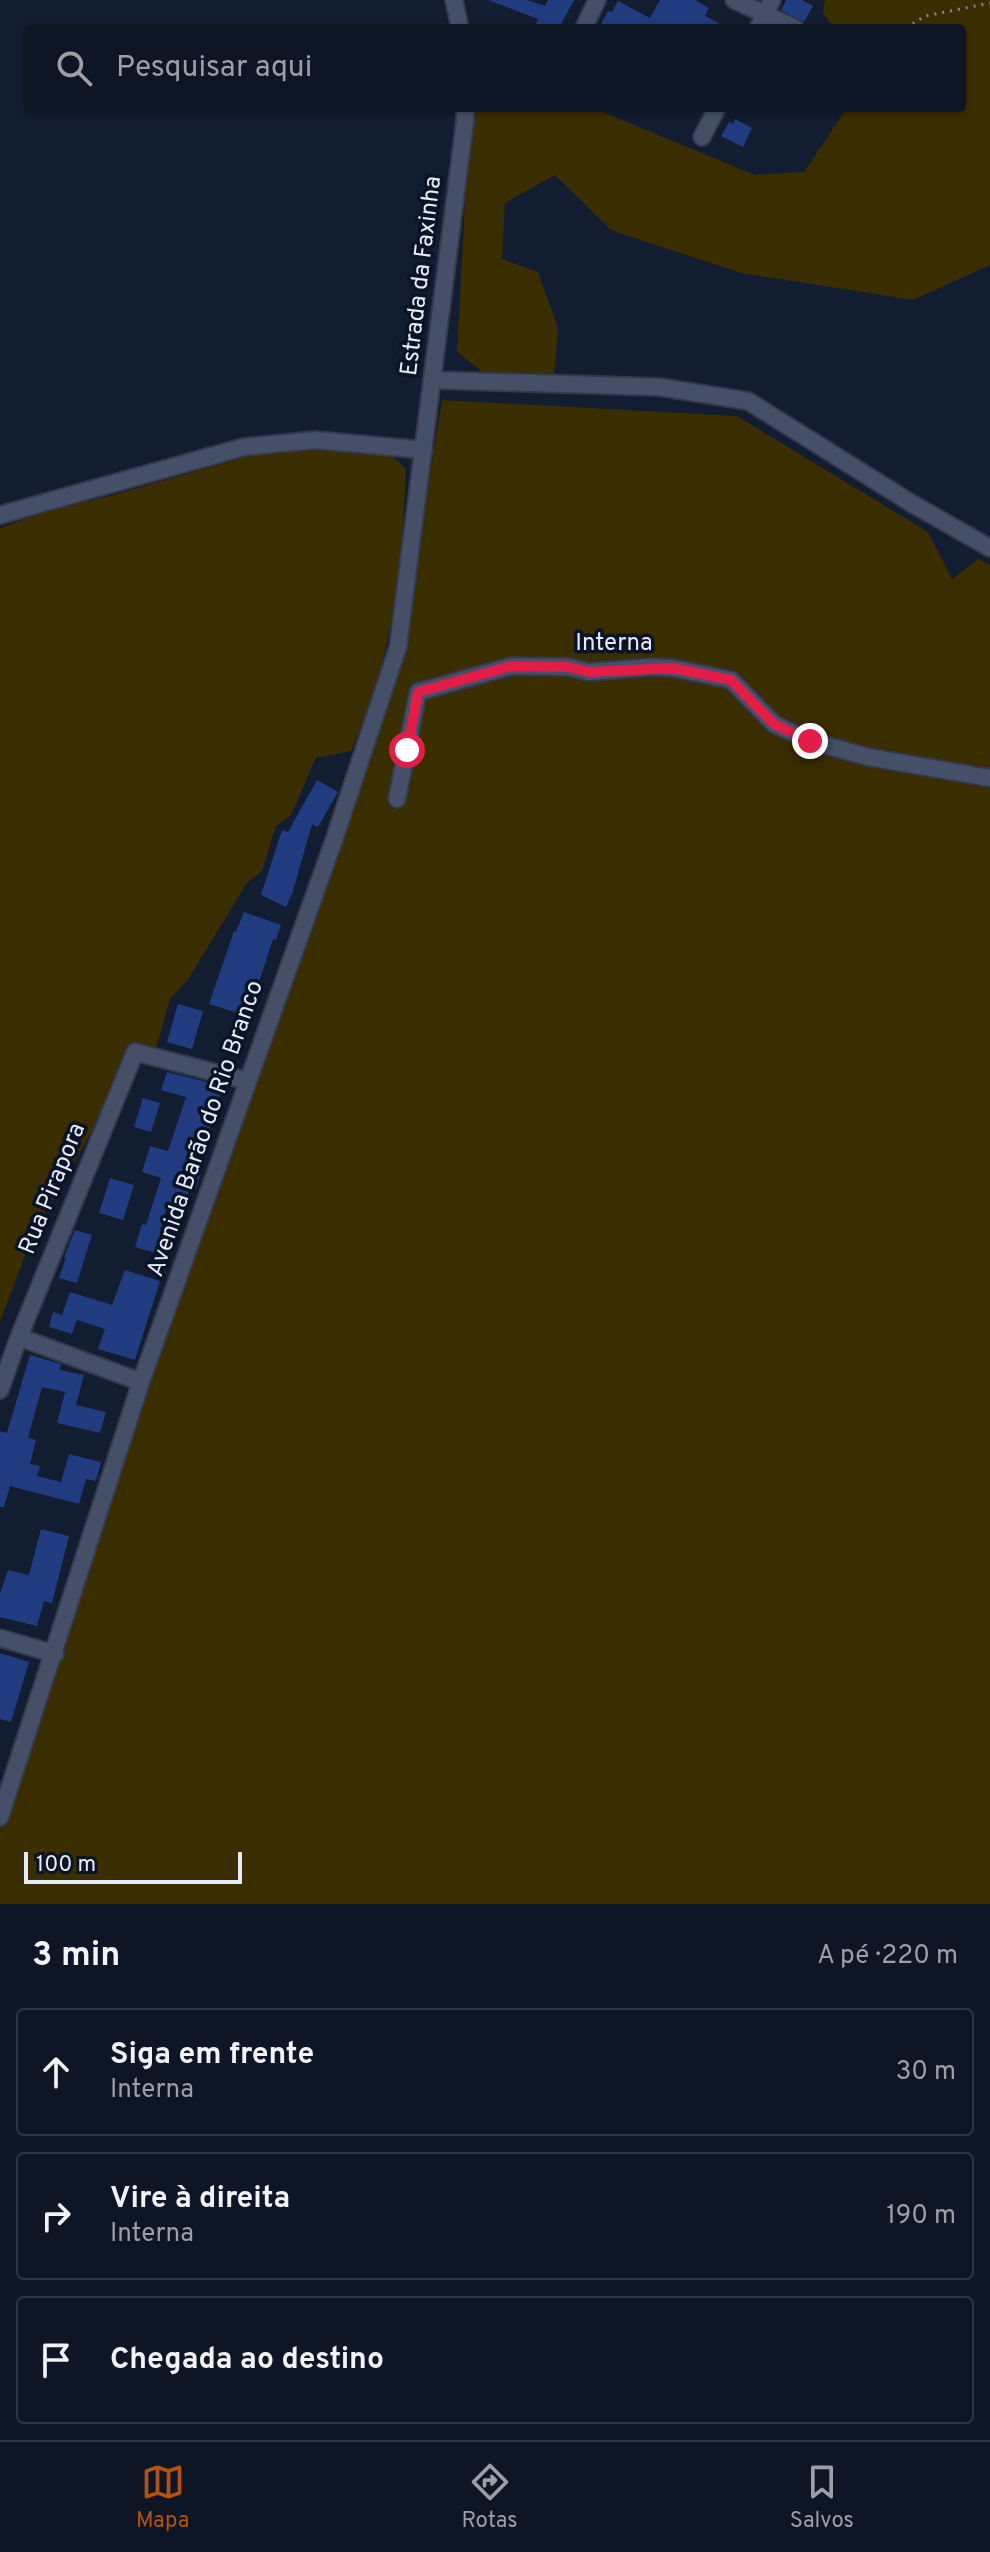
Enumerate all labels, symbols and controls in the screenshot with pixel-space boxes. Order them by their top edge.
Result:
search box [24,24,966,112]
icon: search [52,46,96,90]
text: Pesquisar aqui [116,50,312,87]
street label: Estrada da Faxinha [395,174,449,378]
street label: Interna [575,629,653,659]
route end [792,723,828,759]
route start [389,732,425,768]
street label: Avenida Barão do Rio Branco [141,977,271,1281]
street label: Rua Pirapora [13,1119,93,1259]
scale bar [24,1848,242,1884]
text: 100 m [36,1852,96,1879]
text: 3 min [32,1935,120,1978]
text: A pé · 220 m [817,1940,958,1973]
text: Siga em frente [110,2037,314,2074]
icon: ahead [34,2050,78,2094]
text: 30 m [896,2056,956,2089]
text: Interna [110,2074,194,2107]
text: Vire à direita [110,2181,290,2218]
icon: right [34,2194,78,2238]
text: 190 m [886,2200,956,2233]
text: Interna [110,2218,194,2251]
icon: arrive [34,2338,78,2382]
text: Chegada ao destino [110,2342,384,2379]
tab: Mapa [136,2460,189,2535]
tab: Rotas [462,2460,518,2535]
tab: Salvos [790,2460,854,2535]

